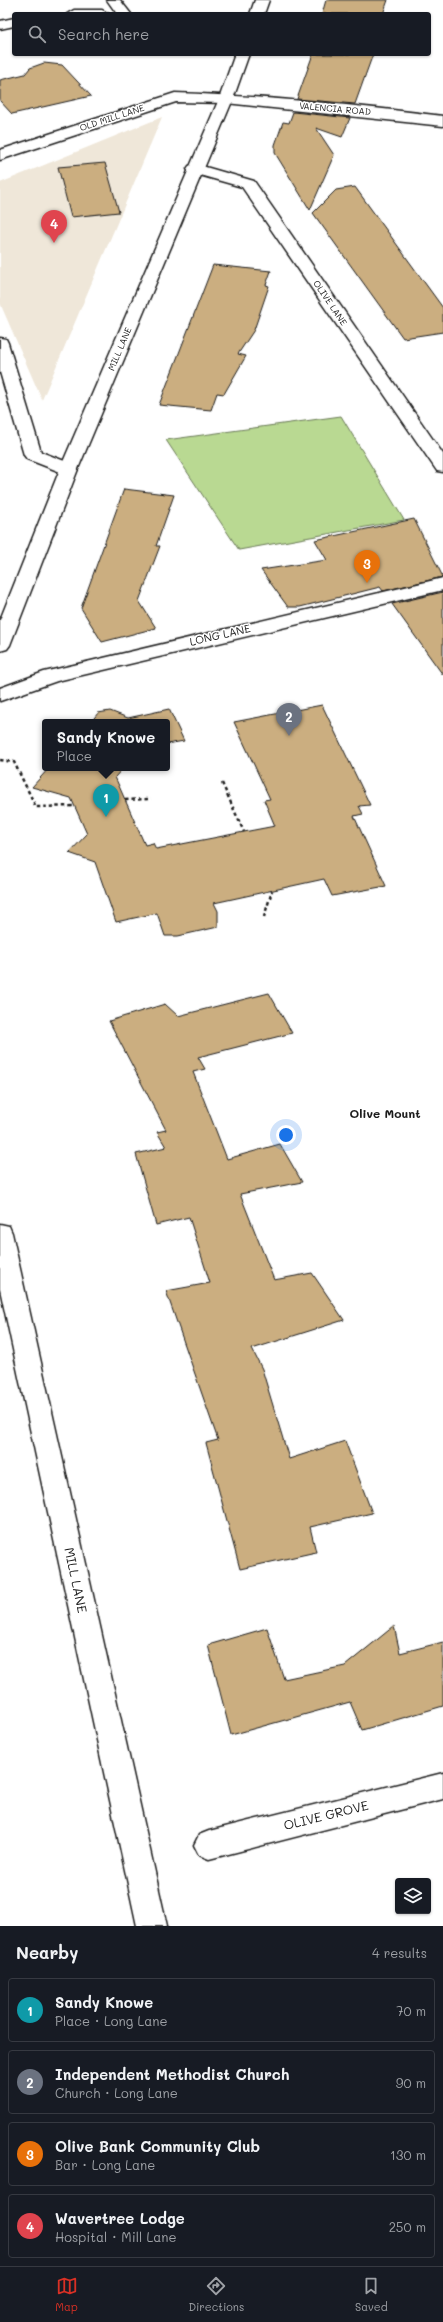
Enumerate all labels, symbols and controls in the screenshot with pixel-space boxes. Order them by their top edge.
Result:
search box [12,12,431,56]
icon: search [26,23,48,45]
text: Search here [58,24,149,44]
street label: VALENCIA ROAD [299,100,371,117]
street label: OLD MILL LANE [78,102,145,133]
pin: 4 [41,210,67,243]
street label: OLIVE LANE [311,278,350,328]
street label: MILL LANE [105,325,134,372]
pin: 3 [354,550,380,583]
street label: LONG LANE [188,620,252,649]
pin: 2 [276,703,302,736]
popup [42,719,170,771]
text: Sandy Knowe [57,727,155,747]
text: Place [57,747,92,764]
pin: 1 [93,784,119,817]
district label: Olive Mount [349,1105,421,1121]
your location [276,1125,296,1145]
street label: MILL LANE [61,1545,92,1614]
street label: OLIVE GROVE [282,1796,370,1833]
map controls [395,1878,431,1914]
button: layers [395,1878,431,1914]
text: Nearby [16,1941,78,1963]
text: 4 results [372,1944,427,1961]
text: Sandy Knowe [55,1992,153,2012]
text: 1 [27,2002,33,2019]
text: 70 m [396,2002,426,2019]
text: Place · Long Lane [55,2012,168,2029]
text: Independent Methodist Church [55,2064,289,2084]
text: 2 [26,2074,34,2091]
text: 90 m [396,2074,426,2091]
text: Church · Long Lane [55,2084,178,2101]
text: Olive Bank Community Club [55,2136,260,2156]
text: 3 [26,2146,34,2163]
text: 130 m [390,2146,426,2163]
text: Bar · Long Lane [55,2156,155,2173]
text: Wavertree Lodge [55,2208,185,2228]
text: 4 [26,2218,34,2235]
text: 250 m [389,2218,426,2235]
text: Hospital · Mill Lane [55,2228,177,2245]
tab: Map [55,2275,78,2314]
tab: Directions [188,2275,244,2314]
tab: Saved [355,2275,388,2314]

